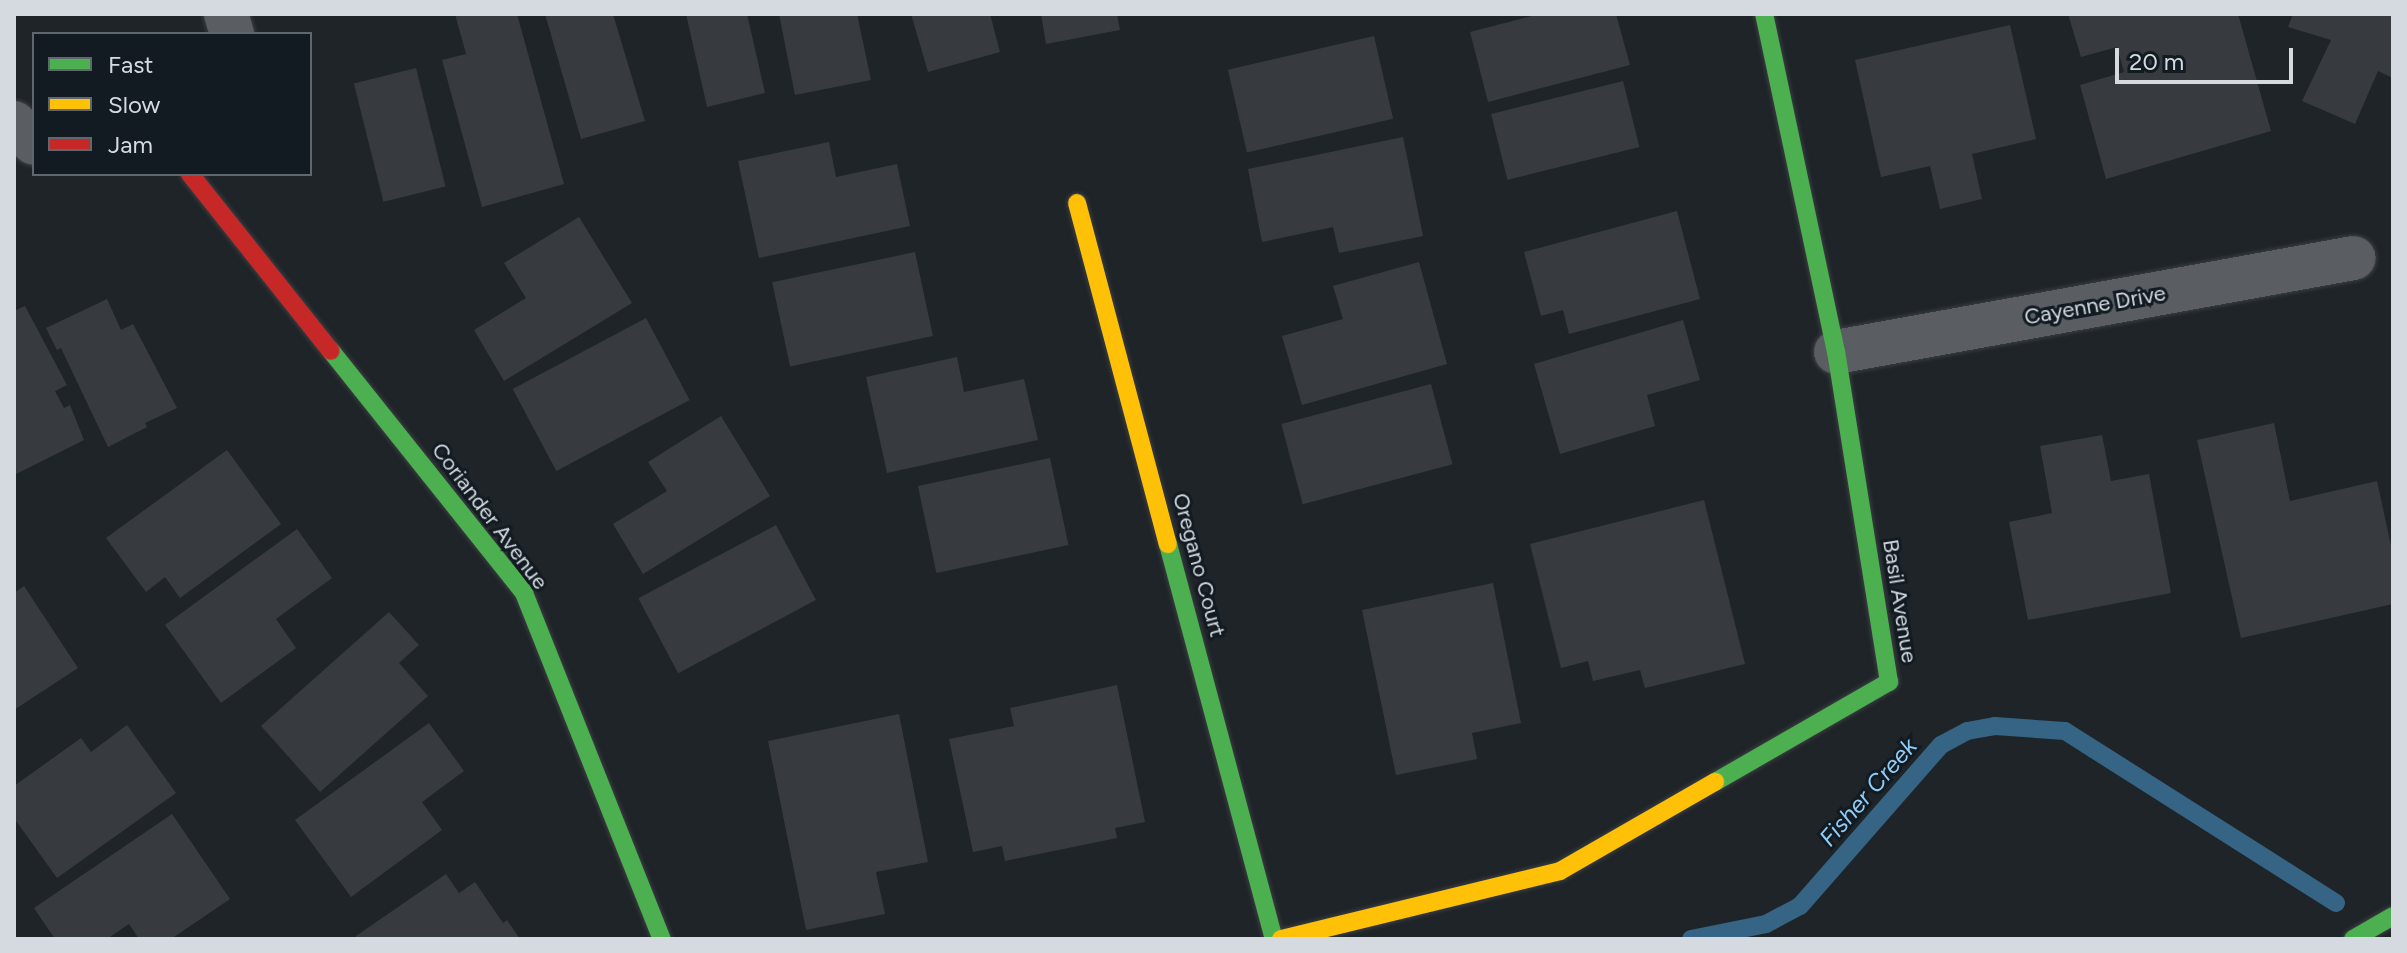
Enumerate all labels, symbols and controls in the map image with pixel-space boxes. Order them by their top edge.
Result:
legend [32,32,312,176]
scale bar [2119,32,2297,82]
text: 20 m [2129,47,2184,76]
text: Fast [108,50,153,79]
text: Slow [108,90,160,119]
text: Jam [108,130,153,159]
street label: Cayenne Drive [2022,280,2168,330]
street label: Coriander Avenue [426,437,554,595]
street label: Oregano Court [1167,490,1231,640]
street label: Basil Avenue [1877,537,1923,665]
water label: Fisher Creek [1813,732,1923,852]

